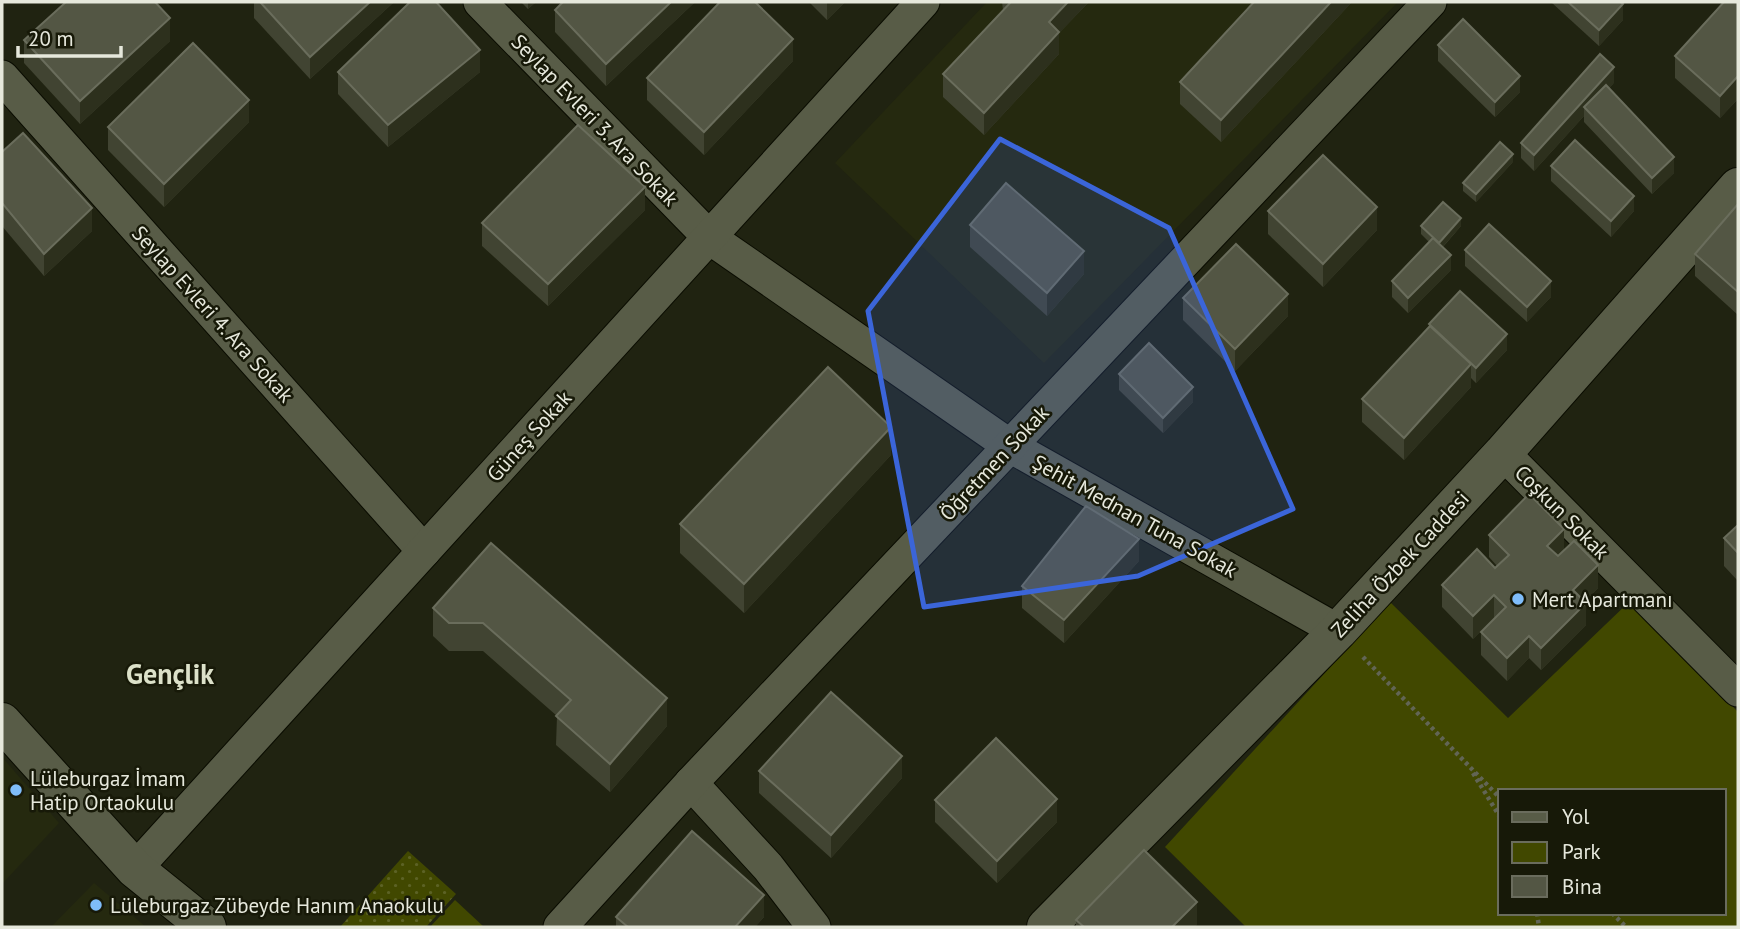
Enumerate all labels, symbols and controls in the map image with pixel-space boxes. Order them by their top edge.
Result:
scale bar [18,14,121,58]
text: 20 m [28,25,74,52]
street label: Seylap Evleri 3. Ara Sokak [506,28,684,212]
street label: Seylap Evleri 4. Ara Sokak [126,220,300,408]
street label: Güneş Sokak [481,385,577,487]
street label: Öğretmen Sokak [934,400,1054,526]
street label: Şehit Mednan Tuna Sokak [1028,448,1242,584]
street label: Coşkun Sokak [1509,459,1615,565]
street label: Zeliha Özbek Caddesi [1325,485,1475,643]
place label: Mert Apartmanı [1532,586,1673,613]
marker: Mert Apartmanı [1510,591,1526,607]
district label: Gençlik [126,655,214,692]
place label: Lüleburgaz İmam Hatip Ortaokulu [30,765,185,816]
marker: Lüleburgaz İmam Hatip Ortaokulu [8,782,24,798]
legend [1498,789,1726,915]
text: Yol [1562,803,1589,830]
text: Park [1562,838,1601,865]
text: Bina [1562,873,1602,900]
place label: Lüleburgaz Zübeyde Hanım Anaokulu [110,892,444,919]
marker: Lüleburgaz Zübeyde Hanım Anaokulu [88,897,104,913]

